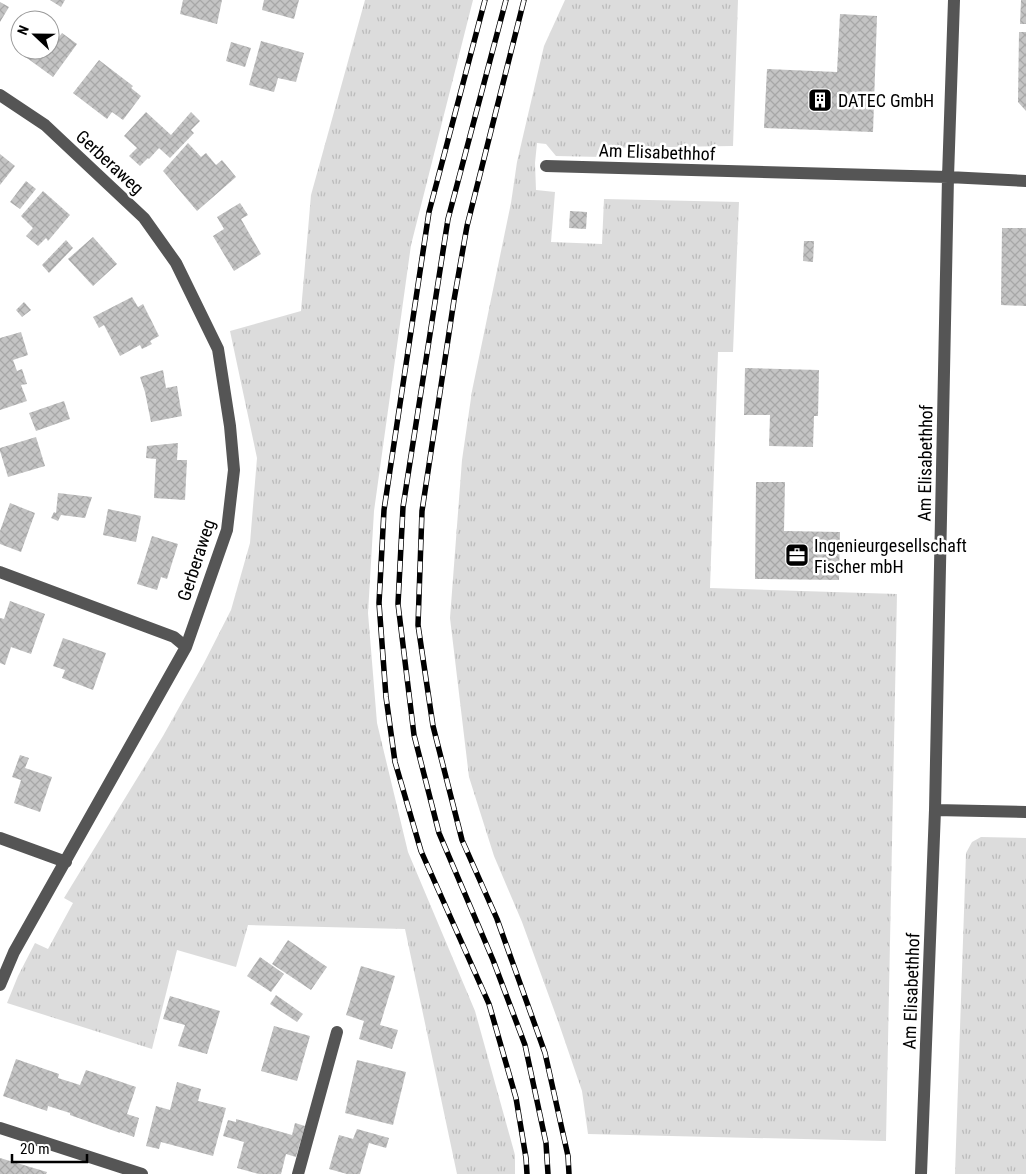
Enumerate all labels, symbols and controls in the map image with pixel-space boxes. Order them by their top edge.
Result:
north arrow [10,10,60,60]
text: N [14,23,32,37]
building icon: DATEC GmbH [807,87,833,113]
place label: DATEC GmbH [838,90,934,111]
street label: Gerberaweg [72,125,148,199]
street label: Am Elisabethhof [598,139,716,165]
street label: Am Elisabethhof [913,404,937,522]
street label: Gerberaweg [173,517,219,603]
place label: Ingenieurgesellschaft Fischer mbH [814,535,967,577]
office icon: Ingenieurgesellschaft Fischer mbH [784,542,810,568]
street label: Am Elisabethhof [898,932,924,1050]
scale bar [12,1132,88,1164]
text: 20 m [20,1140,50,1158]

